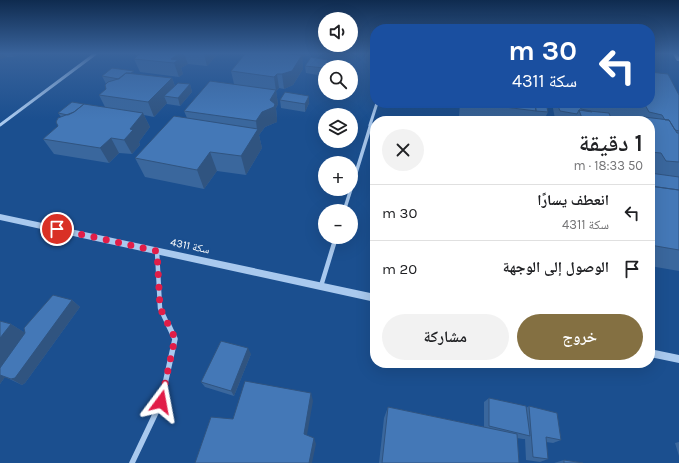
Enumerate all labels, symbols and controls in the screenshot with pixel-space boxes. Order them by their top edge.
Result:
map controls [318,12,358,244]
button: sound [318,12,358,52]
text: 30 m [508,34,577,67]
icon: left [591,40,643,92]
button: search [318,60,358,100]
text: سكة 4311 [512,70,577,92]
button: layers [318,108,358,148]
button: close [382,129,424,171]
text: 1 دقيقة [579,129,643,157]
button: + [318,156,358,196]
text: 50 m · 18:33 [574,158,643,173]
text: انعطف يسارًا [537,191,609,209]
icon: left [621,202,643,224]
button: − [318,204,358,244]
text: 30 m [382,204,417,222]
pin [40,212,74,246]
text: سكة 4311 [562,217,609,232]
icon: arrive [46,218,68,240]
street label: سكة 4311 [169,236,211,256]
text: الوصول إلى الوجهة [503,258,609,276]
icon: arrive [621,258,643,280]
text: 20 m [382,260,417,278]
button: مشاركة [382,314,509,360]
button: خروج [517,314,643,360]
position arrow [140,381,182,423]

